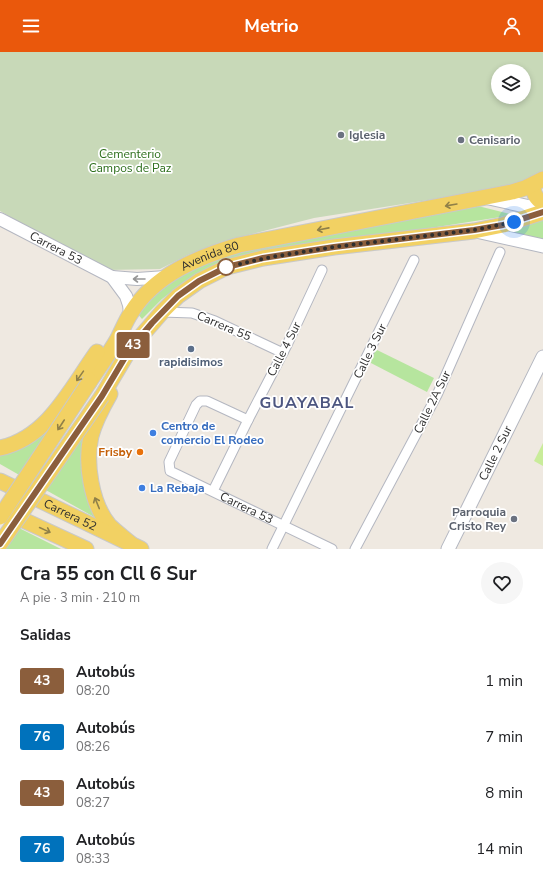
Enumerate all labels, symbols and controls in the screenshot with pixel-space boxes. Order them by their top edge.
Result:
text: Metrio [244,14,299,38]
icon: menu [20,15,42,37]
icon: person [501,15,523,37]
map controls [491,64,531,104]
button: layers [491,64,531,104]
place label: Iglesia [349,127,385,143]
marker: Iglesia [336,130,346,140]
place label: Cenisario [469,132,520,148]
marker: Cenisario [456,135,466,145]
park label: Cementerio Campos de Paz [89,146,172,176]
one-way arrow [445,201,458,209]
your location [504,212,524,232]
one-way arrow [317,226,330,234]
street label: Carrera 53 [27,228,85,268]
street label: Avenida 80 [178,237,241,275]
unlabelled marker [217,258,235,276]
one-way arrow [133,275,146,283]
street label: Carrera 55 [195,307,253,345]
street label: Calle 4 Sur [263,318,305,379]
street label: Calle 3 Sur [350,320,391,381]
line badge: 43 [115,332,151,358]
text: 43 [125,335,141,354]
marker: rapidisimos [186,344,196,354]
place label: rapidisimos [159,354,223,370]
street label: Calle 2A Sur [410,367,454,436]
one-way arrow [76,370,84,381]
district label: GUAYABAL [260,392,354,414]
place label: Centro de comercio El Rodeo [161,418,264,448]
one-way arrow [56,419,64,431]
street label: Calle 2 Sur [475,422,516,483]
marker: Centro de comercio El Rodeo [148,428,158,438]
place label: Frisby [98,444,133,460]
marker: Frisby [135,447,145,457]
place label: La Rebaja [150,480,205,496]
marker: La Rebaja [137,483,147,493]
street label: Carrera 53 [217,488,276,528]
street label: Carrera 52 [41,495,100,535]
one-way arrow [93,497,100,509]
place label: Parroquia Cristo Rey [449,504,507,534]
marker: Parroquia Cristo Rey [509,514,519,524]
one-way arrow [39,527,51,534]
text: Cra 55 con Cll 6 Sur [20,561,197,587]
button: heart [481,562,523,604]
text: A pie · 3 min · 210 m [20,589,140,607]
text: Salidas [20,625,71,645]
text: Autobús [76,662,135,682]
text: 43 [34,671,50,690]
text: 1 min [485,671,523,691]
text: 08:20 [76,682,110,700]
text: Autobús [76,718,135,738]
text: 76 [34,727,50,746]
text: 7 min [485,727,523,747]
text: 08:26 [76,738,110,756]
text: Autobús [76,774,135,794]
text: 43 [34,783,50,802]
text: 8 min [485,783,523,803]
text: 08:27 [76,794,110,812]
text: Autobús [76,830,135,850]
text: 76 [34,839,50,858]
text: 14 min [476,839,523,859]
text: 08:33 [76,850,110,868]

